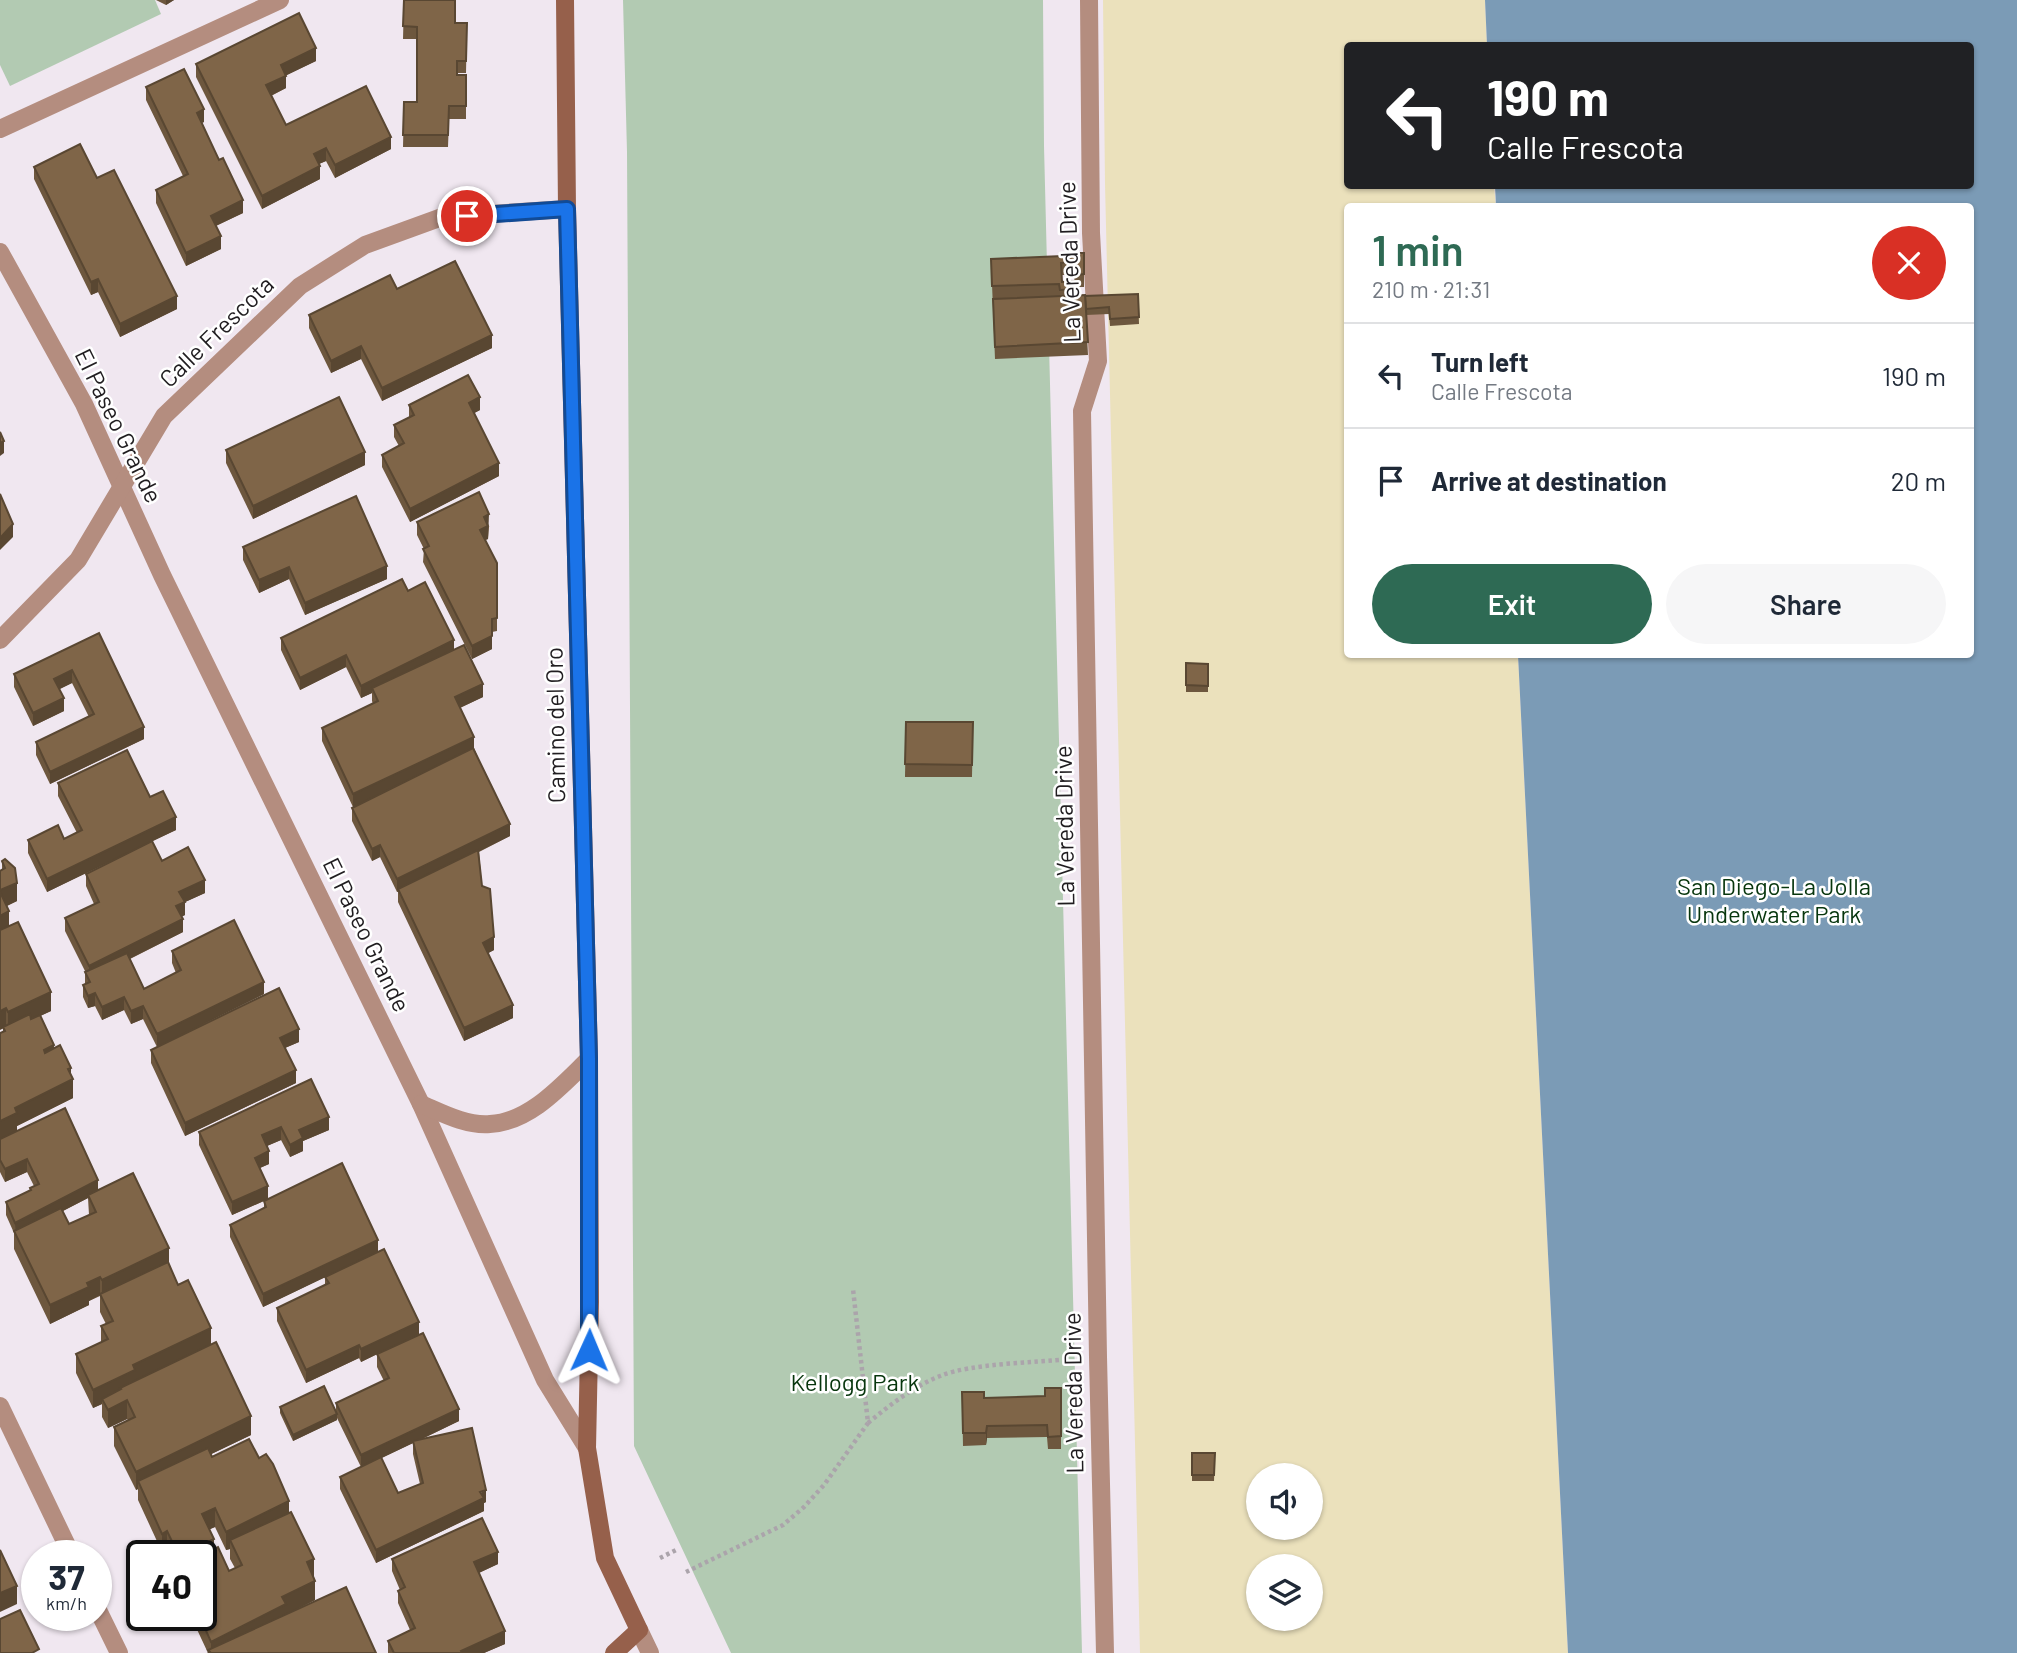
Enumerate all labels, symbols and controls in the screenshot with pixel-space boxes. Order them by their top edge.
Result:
text: 190 m [1487,67,1609,126]
icon: left [1372,70,1463,161]
text: Calle Frescota [1487,127,1684,165]
street label: La Vereda Drive [1051,181,1086,343]
pin [437,186,497,246]
icon: arrive [448,197,486,235]
text: 1 min [1372,224,1464,274]
button: close [1872,226,1946,300]
street label: Calle Frescota [153,269,279,393]
text: 210 m · 21:31 [1372,275,1490,303]
street label: El Paseo Grande [70,344,169,507]
text: Turn left [1431,346,1529,377]
icon: left [1372,357,1410,395]
text: 190 m [1882,360,1946,391]
text: Calle Frescota [1431,377,1573,405]
icon: arrive [1372,462,1410,500]
text: Arrive at destination [1431,465,1667,496]
text: 20 m [1891,465,1946,496]
button: Exit [1372,564,1652,644]
button: Share [1666,564,1946,644]
street label: Camino del Oro [539,647,570,803]
street label: La Vereda Drive [1048,745,1079,907]
street label: El Paseo Grande [318,853,417,1016]
park label: San Diego-La Jolla Underwater Park [1677,871,1871,928]
street label: La Vereda Drive [1057,1312,1088,1474]
position arrow [552,1313,626,1387]
park label: Kellogg Park [791,1367,919,1396]
map controls [1246,1463,1323,1631]
button: sound [1246,1463,1323,1540]
speed limit sign: 40 [126,1540,217,1631]
button: layers [1246,1554,1323,1631]
text: 37 [48,1555,85,1597]
text: km/h [46,1592,87,1614]

